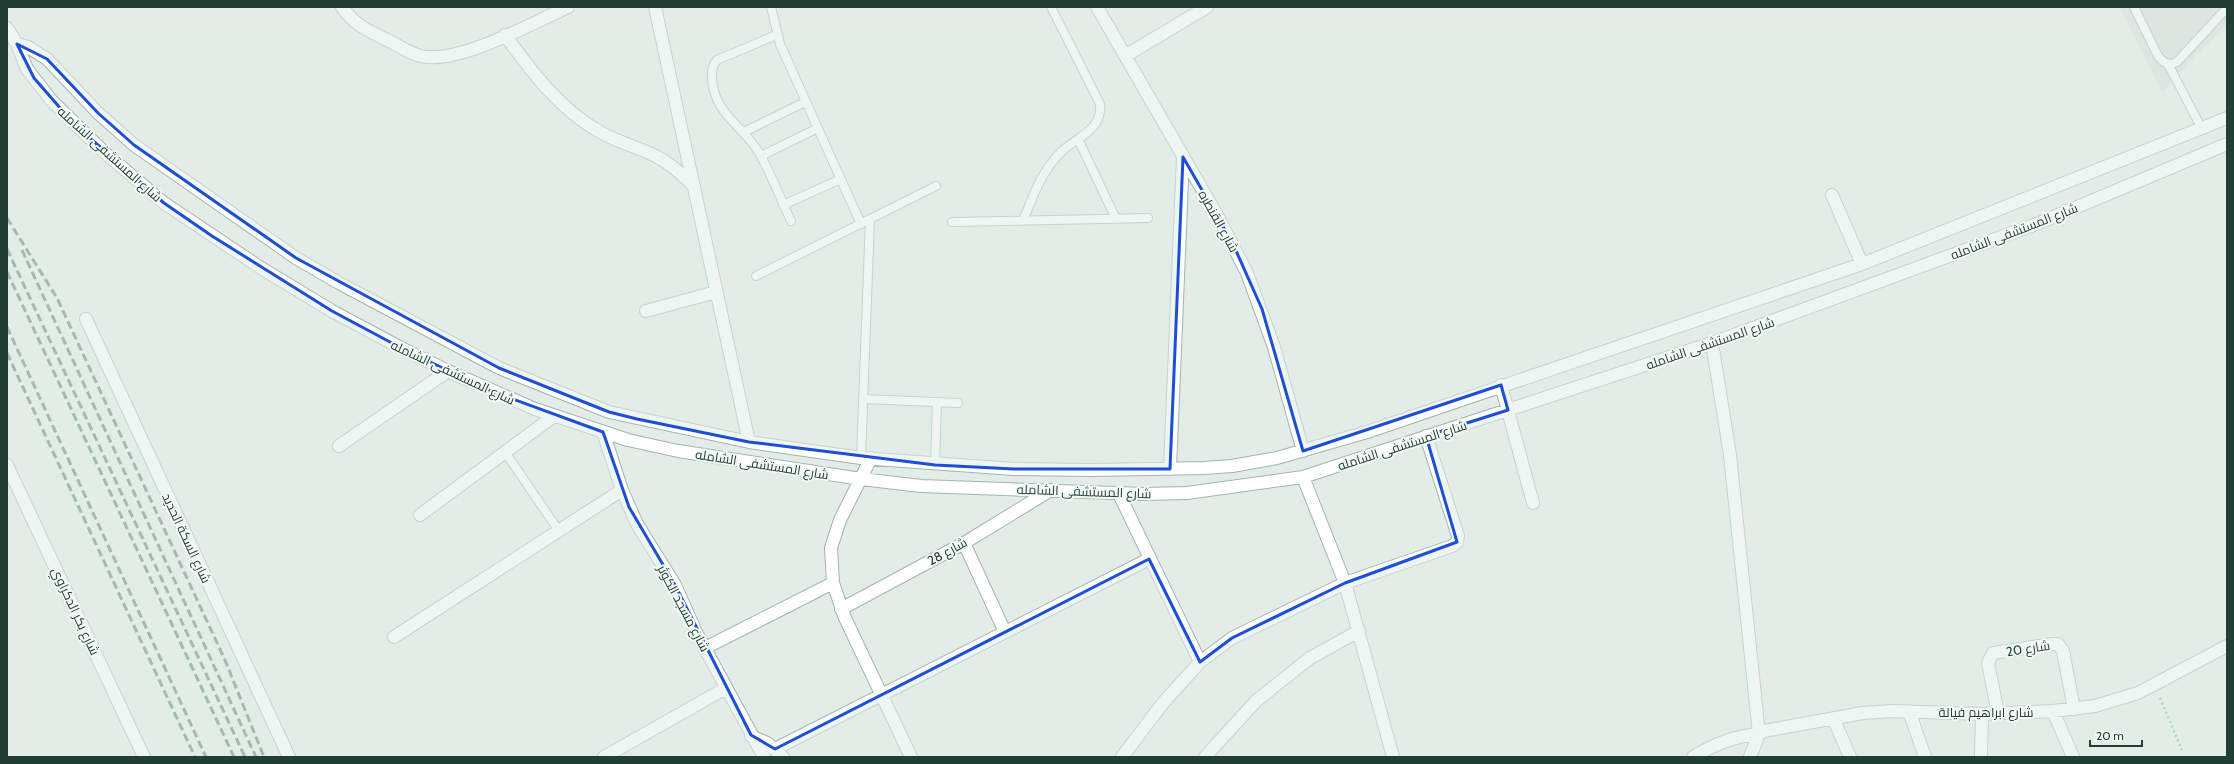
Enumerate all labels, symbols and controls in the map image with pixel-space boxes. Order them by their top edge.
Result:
street label: شارع المستشفى الشامله [54,103,165,206]
street label: شارع القنطره [1195,187,1243,255]
street label: شارع المستشفى الشامله [1948,199,2080,264]
street label: شارع المستشفى الشامله [1644,313,1777,373]
street label: شارع المستشفى الشامله [388,336,517,409]
street label: شارع المستشفى الشامله [1335,417,1469,474]
street label: شارع المستشفى الشامله [694,446,830,483]
street label: شارع المستشفى الشامله [1016,481,1152,502]
street label: شارع السكة الحديد [158,490,215,586]
street label: شارع 28 [924,534,970,569]
street label: شارع مسجد الكوثر [653,561,714,655]
street label: شارع بكر الدكراوي [46,564,103,659]
street label: شارع 20 [2005,637,2051,660]
street label: شارع ابراهيم فيالة [1939,704,2033,722]
scale bar [2090,722,2142,748]
text: 20 m [2096,728,2124,743]

